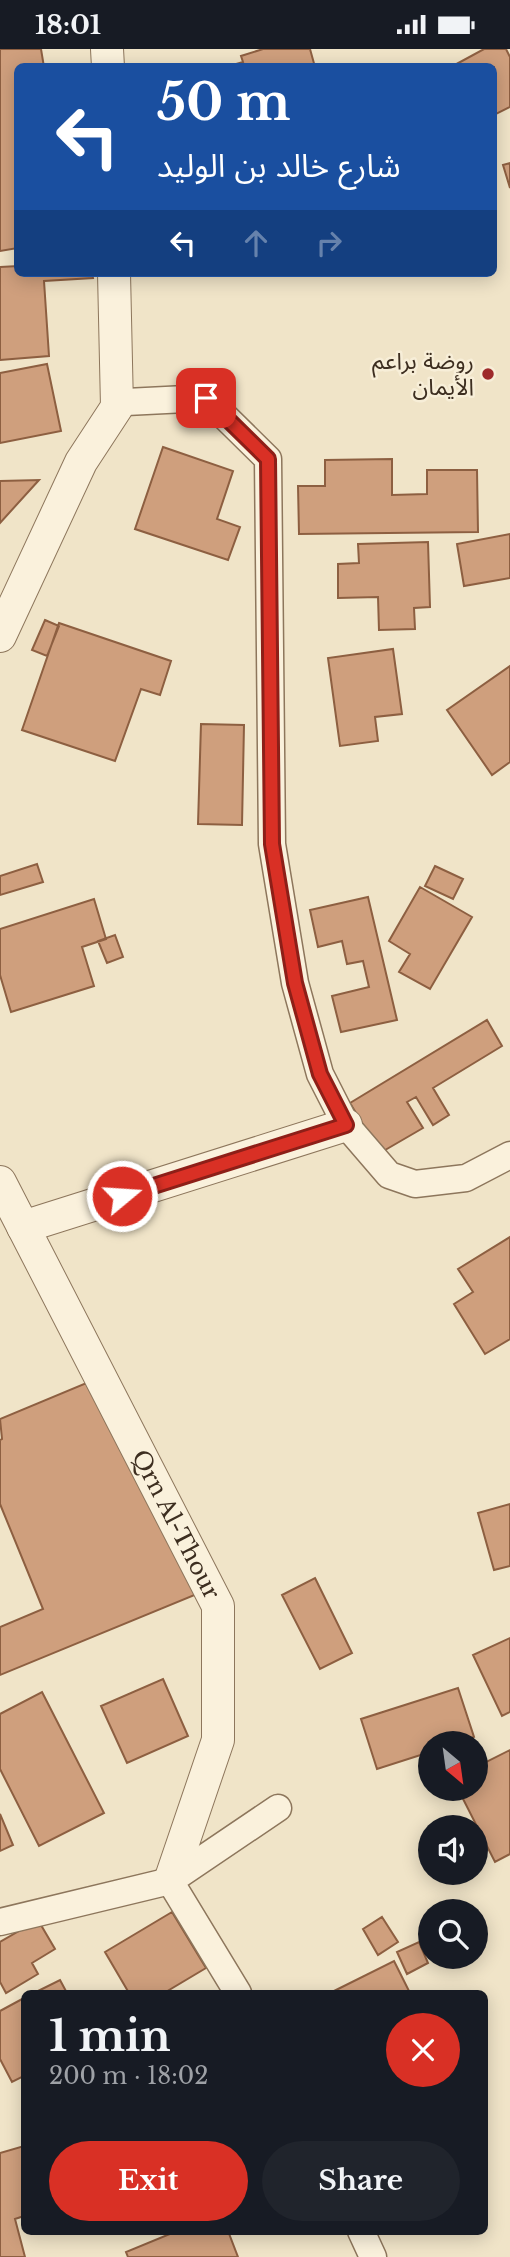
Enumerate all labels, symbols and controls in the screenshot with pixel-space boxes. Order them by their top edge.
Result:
text: 18:01 [35,9,101,41]
text: 50 m [157,72,290,133]
icon: left [42,91,133,182]
text: شارع خالد بن الوليد [157,146,401,186]
icon: left [164,224,202,262]
icon: ahead [237,224,275,262]
icon: right [310,224,348,262]
place label: روضة براعم الأيمان [372,347,474,401]
marker: روضة براعم الأيمان [480,366,496,382]
pin [176,368,236,428]
icon: arrive [187,379,225,417]
position arrow [85,1159,159,1233]
street label: Qrn Al-Thour [126,1445,226,1604]
north arrow [418,1731,488,1801]
map controls [418,1731,488,1969]
button: sound [418,1815,488,1885]
button: search [418,1899,488,1969]
text: 1 min [49,2010,171,2062]
button: close [386,2013,460,2087]
text: 200 m · 18:02 [49,2062,208,2090]
button: Exit [49,2141,248,2221]
button: Share [262,2141,460,2221]

